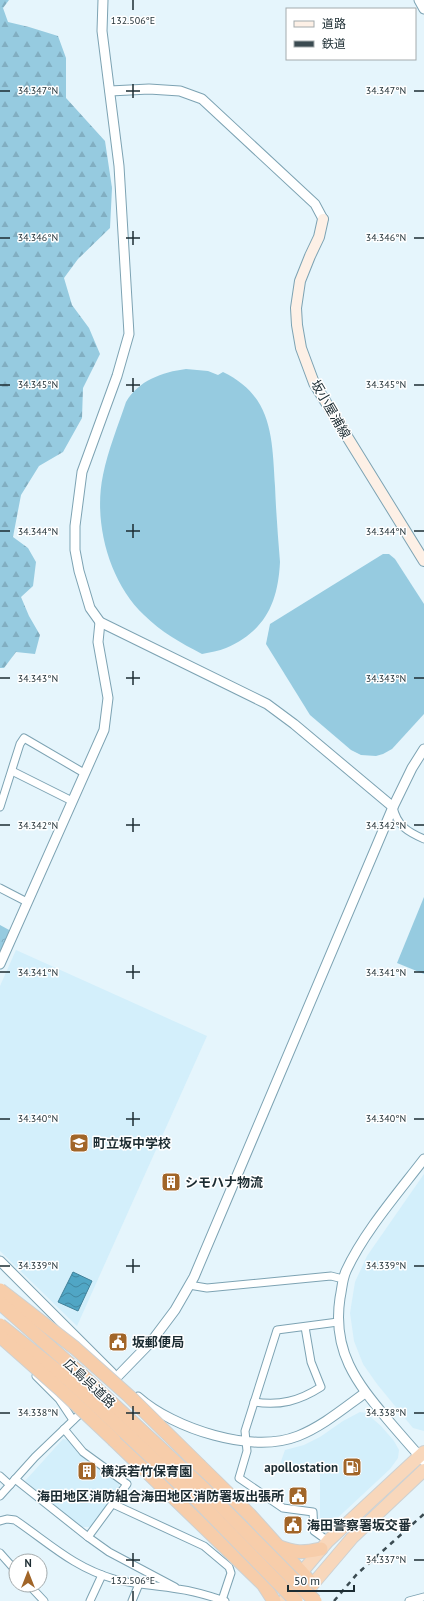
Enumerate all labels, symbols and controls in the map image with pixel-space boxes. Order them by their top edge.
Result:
legend [286,8,416,60]
text: 132.506°E [111,14,155,27]
text: 道路 [322,16,346,31]
text: 鉄道 [322,36,346,51]
text: 34.347°N [18,84,58,97]
text: 34.347°N [366,84,406,97]
text: 34.346°N [18,231,58,244]
text: 34.346°N [366,231,406,244]
street label: 坂小屋浦線 [307,377,354,442]
text: 34.345°N [18,378,58,391]
text: 34.345°N [366,378,406,391]
text: 34.344°N [18,525,58,538]
text: 34.344°N [366,525,406,538]
text: 34.343°N [18,672,58,685]
text: 34.343°N [366,672,406,685]
text: 34.342°N [18,819,58,832]
text: 34.342°N [366,819,406,832]
text: 34.341°N [18,966,58,979]
text: 34.341°N [366,966,406,979]
text: 34.340°N [18,1112,58,1125]
text: 34.340°N [366,1112,406,1125]
school or university icon: 町立坂中学校 [68,1132,90,1154]
place label: 町立坂中学校 [93,1135,171,1152]
building icon: シモハナ物流 [160,1171,182,1193]
place label: シモハナ物流 [185,1174,263,1191]
text: 34.339°N [18,1259,58,1272]
text: 34.339°N [366,1259,406,1272]
public building icon: 坂郵便局 [107,1331,129,1353]
place label: 坂郵便局 [132,1334,184,1351]
street label: 広島呉道路 [60,1355,119,1412]
text: 34.338°N [18,1406,58,1419]
text: 34.338°N [366,1406,406,1419]
fuel station icon: apollostation [341,1456,363,1478]
place label: apollostation [264,1459,338,1476]
building icon: 横浜若竹保育園 [76,1460,98,1482]
place label: 横浜若竹保育園 [101,1463,192,1480]
public building icon: 海田地区消防組合海田地区消防署坂出張所 [287,1485,309,1507]
place label: 海田地区消防組合海田地区消防署坂出張所 [37,1488,284,1505]
public building icon: 海田警察署坂交番 [282,1514,304,1536]
place label: 海田警察署坂交番 [307,1517,411,1534]
north arrow [8,1553,48,1593]
text: 34.337°N [366,1553,406,1566]
text: N [24,1556,32,1570]
scale bar [288,1567,354,1593]
text: 50 m [294,1573,320,1588]
text: 132.506°E [111,1574,155,1587]

